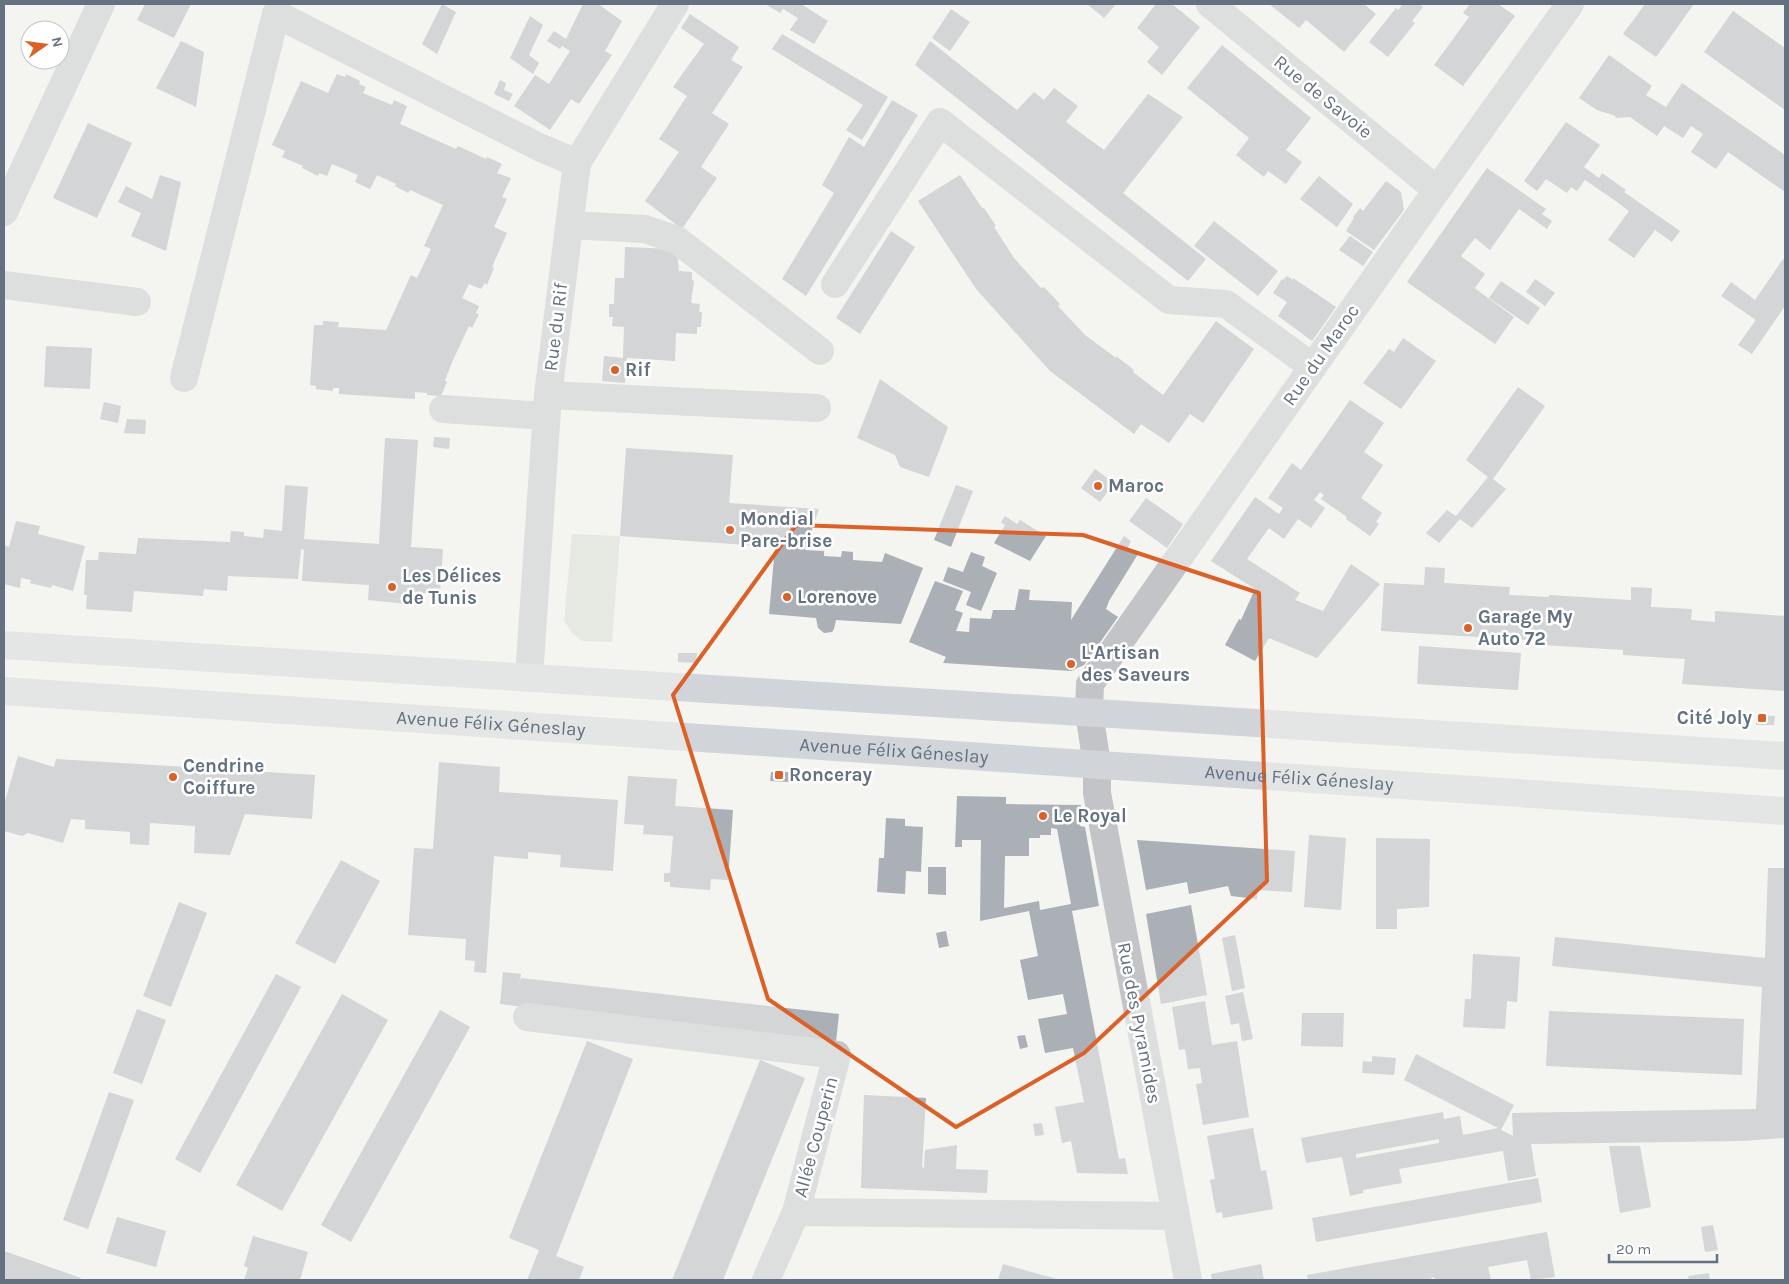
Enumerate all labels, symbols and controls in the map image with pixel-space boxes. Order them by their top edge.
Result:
north arrow [20,20,70,70]
text: N [48,35,67,49]
street label: Rue de Savoie [1269,51,1377,143]
street label: Rue du Rif [540,281,572,372]
street label: Rue du Maroc [1278,300,1364,410]
place label: Rif [625,359,651,381]
marker: Rif [609,364,621,376]
place label: Maroc [1108,475,1164,497]
marker: Maroc [1092,480,1104,492]
place label: Mondial Pare-brise [740,508,832,552]
marker: Mondial Pare-brise [724,524,736,536]
place label: Les Délices de Tunis [402,565,502,609]
marker: Les Délices de Tunis [386,581,398,593]
place label: Lorenove [797,586,877,608]
marker: Lorenove [781,591,793,603]
place label: Garage My Auto 72 [1478,606,1573,650]
marker: Garage My Auto 72 [1462,622,1474,634]
place label: L'Artisan des Saveurs [1081,642,1190,686]
marker: L'Artisan des Saveurs [1065,658,1077,670]
street label: Avenue Félix Géneslay [396,706,586,741]
place label: Cité Joly [1677,707,1752,729]
marker: Cité Joly [1756,712,1768,724]
street label: Avenue Félix Géneslay [799,734,989,768]
place label: Cendrine Coiffure [183,755,264,799]
street label: Avenue Félix Géneslay [1204,761,1394,796]
place label: Ronceray [789,764,873,786]
marker: Ronceray [773,769,785,781]
marker: Cendrine Coiffure [167,771,179,783]
place label: Le Royal [1053,805,1127,827]
marker: Le Royal [1037,810,1049,822]
street label: Rue des Pyramides [1113,940,1165,1106]
street label: Allée Couperin [789,1074,843,1200]
scale bar [1609,1232,1716,1264]
text: 20 m [1616,1240,1651,1258]

